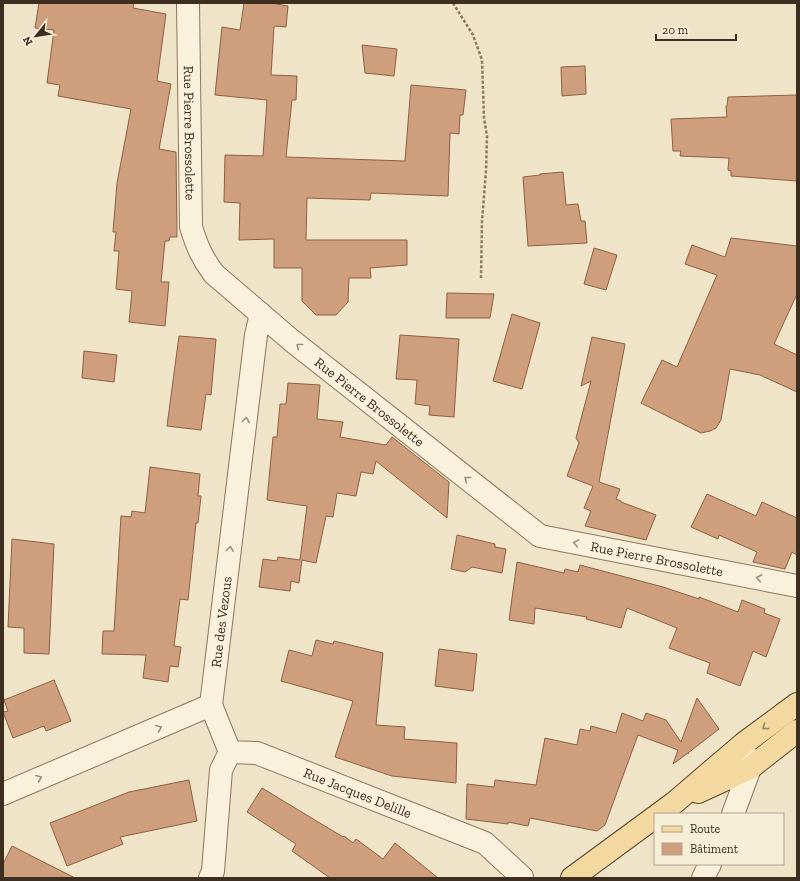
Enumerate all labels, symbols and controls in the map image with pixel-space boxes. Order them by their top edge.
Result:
north arrow [16,16,56,56]
scale bar [656,16,736,42]
text: 20 m [662,23,689,37]
text: N [20,33,35,48]
street label: Rue Pierre Brossolette [180,66,199,201]
one-way arrow [296,344,303,351]
street label: Rue Pierre Brossolette [311,354,428,451]
one-way arrow [241,417,250,423]
one-way arrow [464,476,471,483]
street label: Rue Pierre Brossolette [589,538,725,581]
one-way arrow [573,539,579,548]
one-way arrow [225,546,234,552]
street label: Rue des Vezous [208,575,236,669]
one-way arrow [756,575,762,583]
one-way arrow [763,722,770,729]
one-way arrow [155,724,162,732]
street label: Rue Jacques Delille [301,764,414,822]
one-way arrow [35,775,42,783]
legend [654,813,784,865]
text: Route [690,822,721,836]
text: Bâtiment [690,842,739,856]

